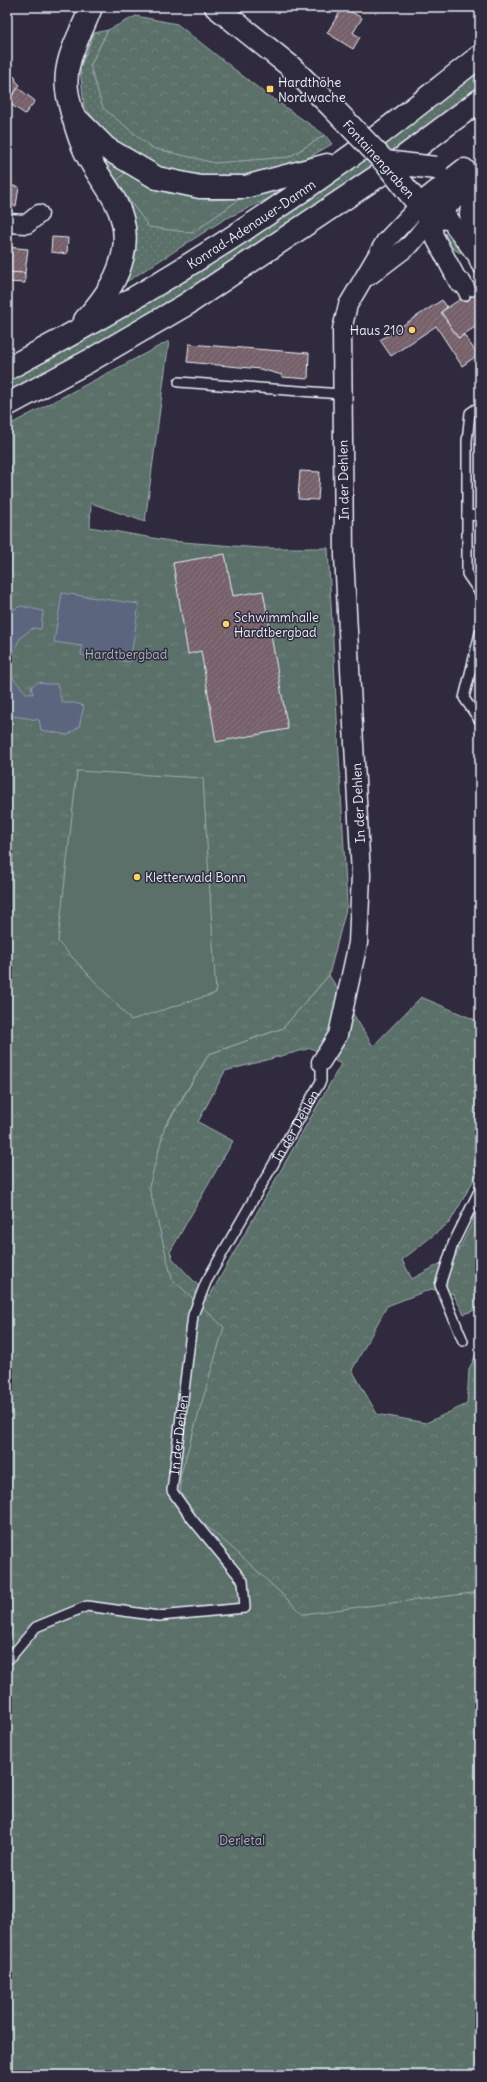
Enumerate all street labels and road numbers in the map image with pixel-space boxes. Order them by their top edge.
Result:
street label: Fontainengraben [339,117,419,202]
street label: Konrad-Adenauer-Damm [184,176,319,273]
street label: In der Dehlen [334,439,353,520]
street label: In der Dehlen [348,762,369,844]
street label: In der Dehlen [268,1087,323,1165]
street label: In der Dehlen [166,1393,192,1476]

